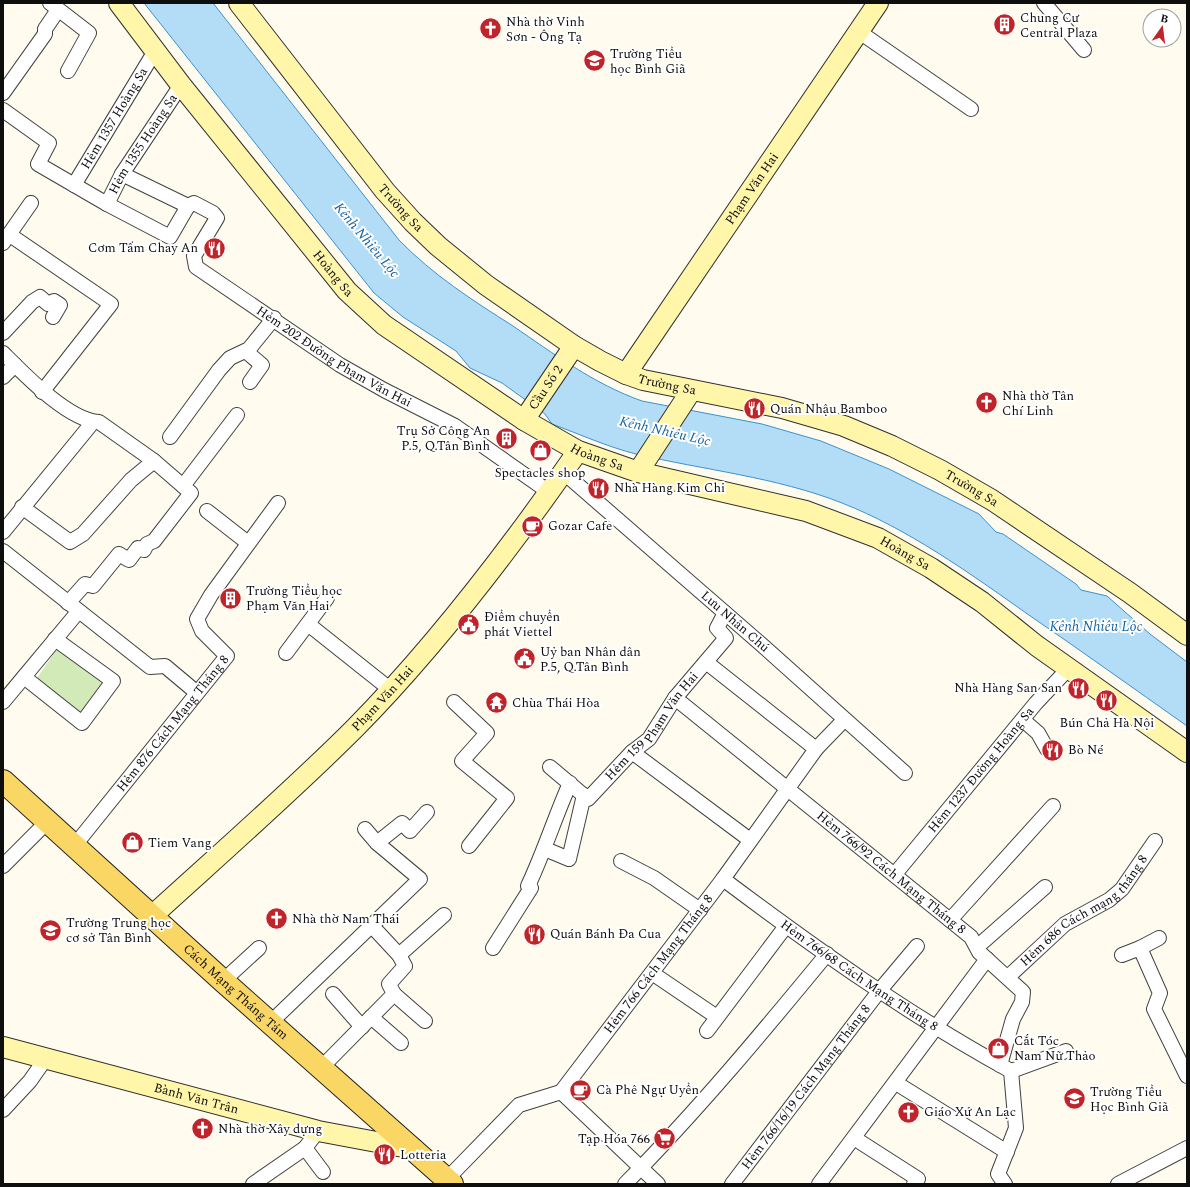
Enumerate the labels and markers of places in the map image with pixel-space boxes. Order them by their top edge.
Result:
place label: Chung Cư Central Plaza [1020,8,1098,43]
place label: Nhà thờ Vinh Sơn - Ông Tạ [506,12,585,47]
building icon: Chung Cư Central Plaza [992,12,1018,38]
church icon: Nhà thờ Vinh Sơn - Ông Tạ [478,16,504,42]
place label: Trường Tiểu học Bình Giã [610,44,686,79]
school or university icon: Trường Tiểu học Bình Giã [581,48,607,74]
restaurant icon: Cơm Tấm Chay An [201,235,227,261]
place label: Cơm Tấm Chay An [88,238,198,258]
place label: Nhà thờ Tân Chí Linh [1002,386,1075,421]
church icon: Nhà thờ Tân Chí Linh [973,390,999,416]
restaurant icon: Quán Nhậu Bamboo [741,396,767,422]
place label: Quán Nhậu Bamboo [770,399,887,419]
place label: Trụ Sở Công An P.5, Q.Tân Bình [397,421,490,456]
building icon: Trụ Sở Công An P.5, Q.Tân Bình [493,425,519,451]
shop icon: Spectacles shop [527,438,553,464]
place label: Spectacles shop [495,463,585,483]
restaurant icon: Nhà Hàng Kim Chi [586,475,612,501]
place label: Nhà Hàng Kim Chi [614,478,725,498]
cafe icon: Gozar Cafe [519,513,545,539]
place label: Gozar Cafe [548,516,612,536]
place label: Trường Tiểu học Phạm Văn Hai [246,581,342,616]
building icon: Trường Tiểu học Phạm Văn Hai [218,585,244,611]
place label: Điểm chuyển phát Viettel [484,607,560,642]
public building icon: Điểm chuyển phát Viettel [456,611,482,637]
place label: Uỷ ban Nhân dân P.5, Q.Tân Bình [540,642,641,677]
public building icon: Uỷ ban Nhân dân P.5, Q.Tân Bình [511,646,537,672]
restaurant icon: Nhà Hàng San San [1065,675,1091,701]
place label: Nhà Hàng San San [954,678,1062,698]
restaurant icon: Bún Chả Hà Nội [1094,688,1120,714]
temple icon: Chùa Thái Hòa [483,690,509,716]
place label: Chùa Thái Hòa [512,693,600,713]
place label: Bún Chả Hà Nội [1060,713,1154,733]
restaurant icon: Bò Né [1040,737,1066,763]
place label: Bò Né [1068,740,1104,760]
shop icon: Tiem Vang [119,830,145,856]
place label: Tiem Vang [148,833,211,853]
church icon: Nhà thờ Nam Thái [263,906,289,932]
place label: Nhà thờ Nam Thái [292,909,400,929]
place label: Trường Trung học cơ sở Tân Bình [66,913,171,948]
school or university icon: Trường Trung học cơ sở Tân Bình [38,917,64,943]
restaurant icon: Quán Bánh Đa Cua [522,921,548,947]
place label: Quán Bánh Đa Cua [550,924,662,944]
place label: Cắt Tóc Nam Nữ Thảo [1014,1031,1096,1066]
shop icon: Cắt Tóc Nam Nữ Thảo [985,1035,1011,1061]
cafe icon: Cà Phê Ngự Uyển [567,1077,593,1103]
place label: Cà Phê Ngự Uyển [596,1080,700,1100]
place label: Trường Tiểu Học Bình Giã [1090,1082,1169,1117]
school or university icon: Trường Tiểu Học Bình Giã [1061,1086,1087,1112]
church icon: Giáo Xứ An Lạc [895,1099,921,1125]
place label: Giáo Xứ An Lạc [924,1102,1016,1122]
church icon: Nhà thờ Xây dựng [189,1116,215,1142]
place label: Nhà thờ Xây dựng [218,1119,322,1139]
supermarket icon: Tạp Hóa 766 [652,1126,678,1152]
place label: Tạp Hóa 766 [578,1129,650,1149]
restaurant icon: Lotteria [371,1142,397,1168]
place label: Lotteria [400,1145,447,1165]

